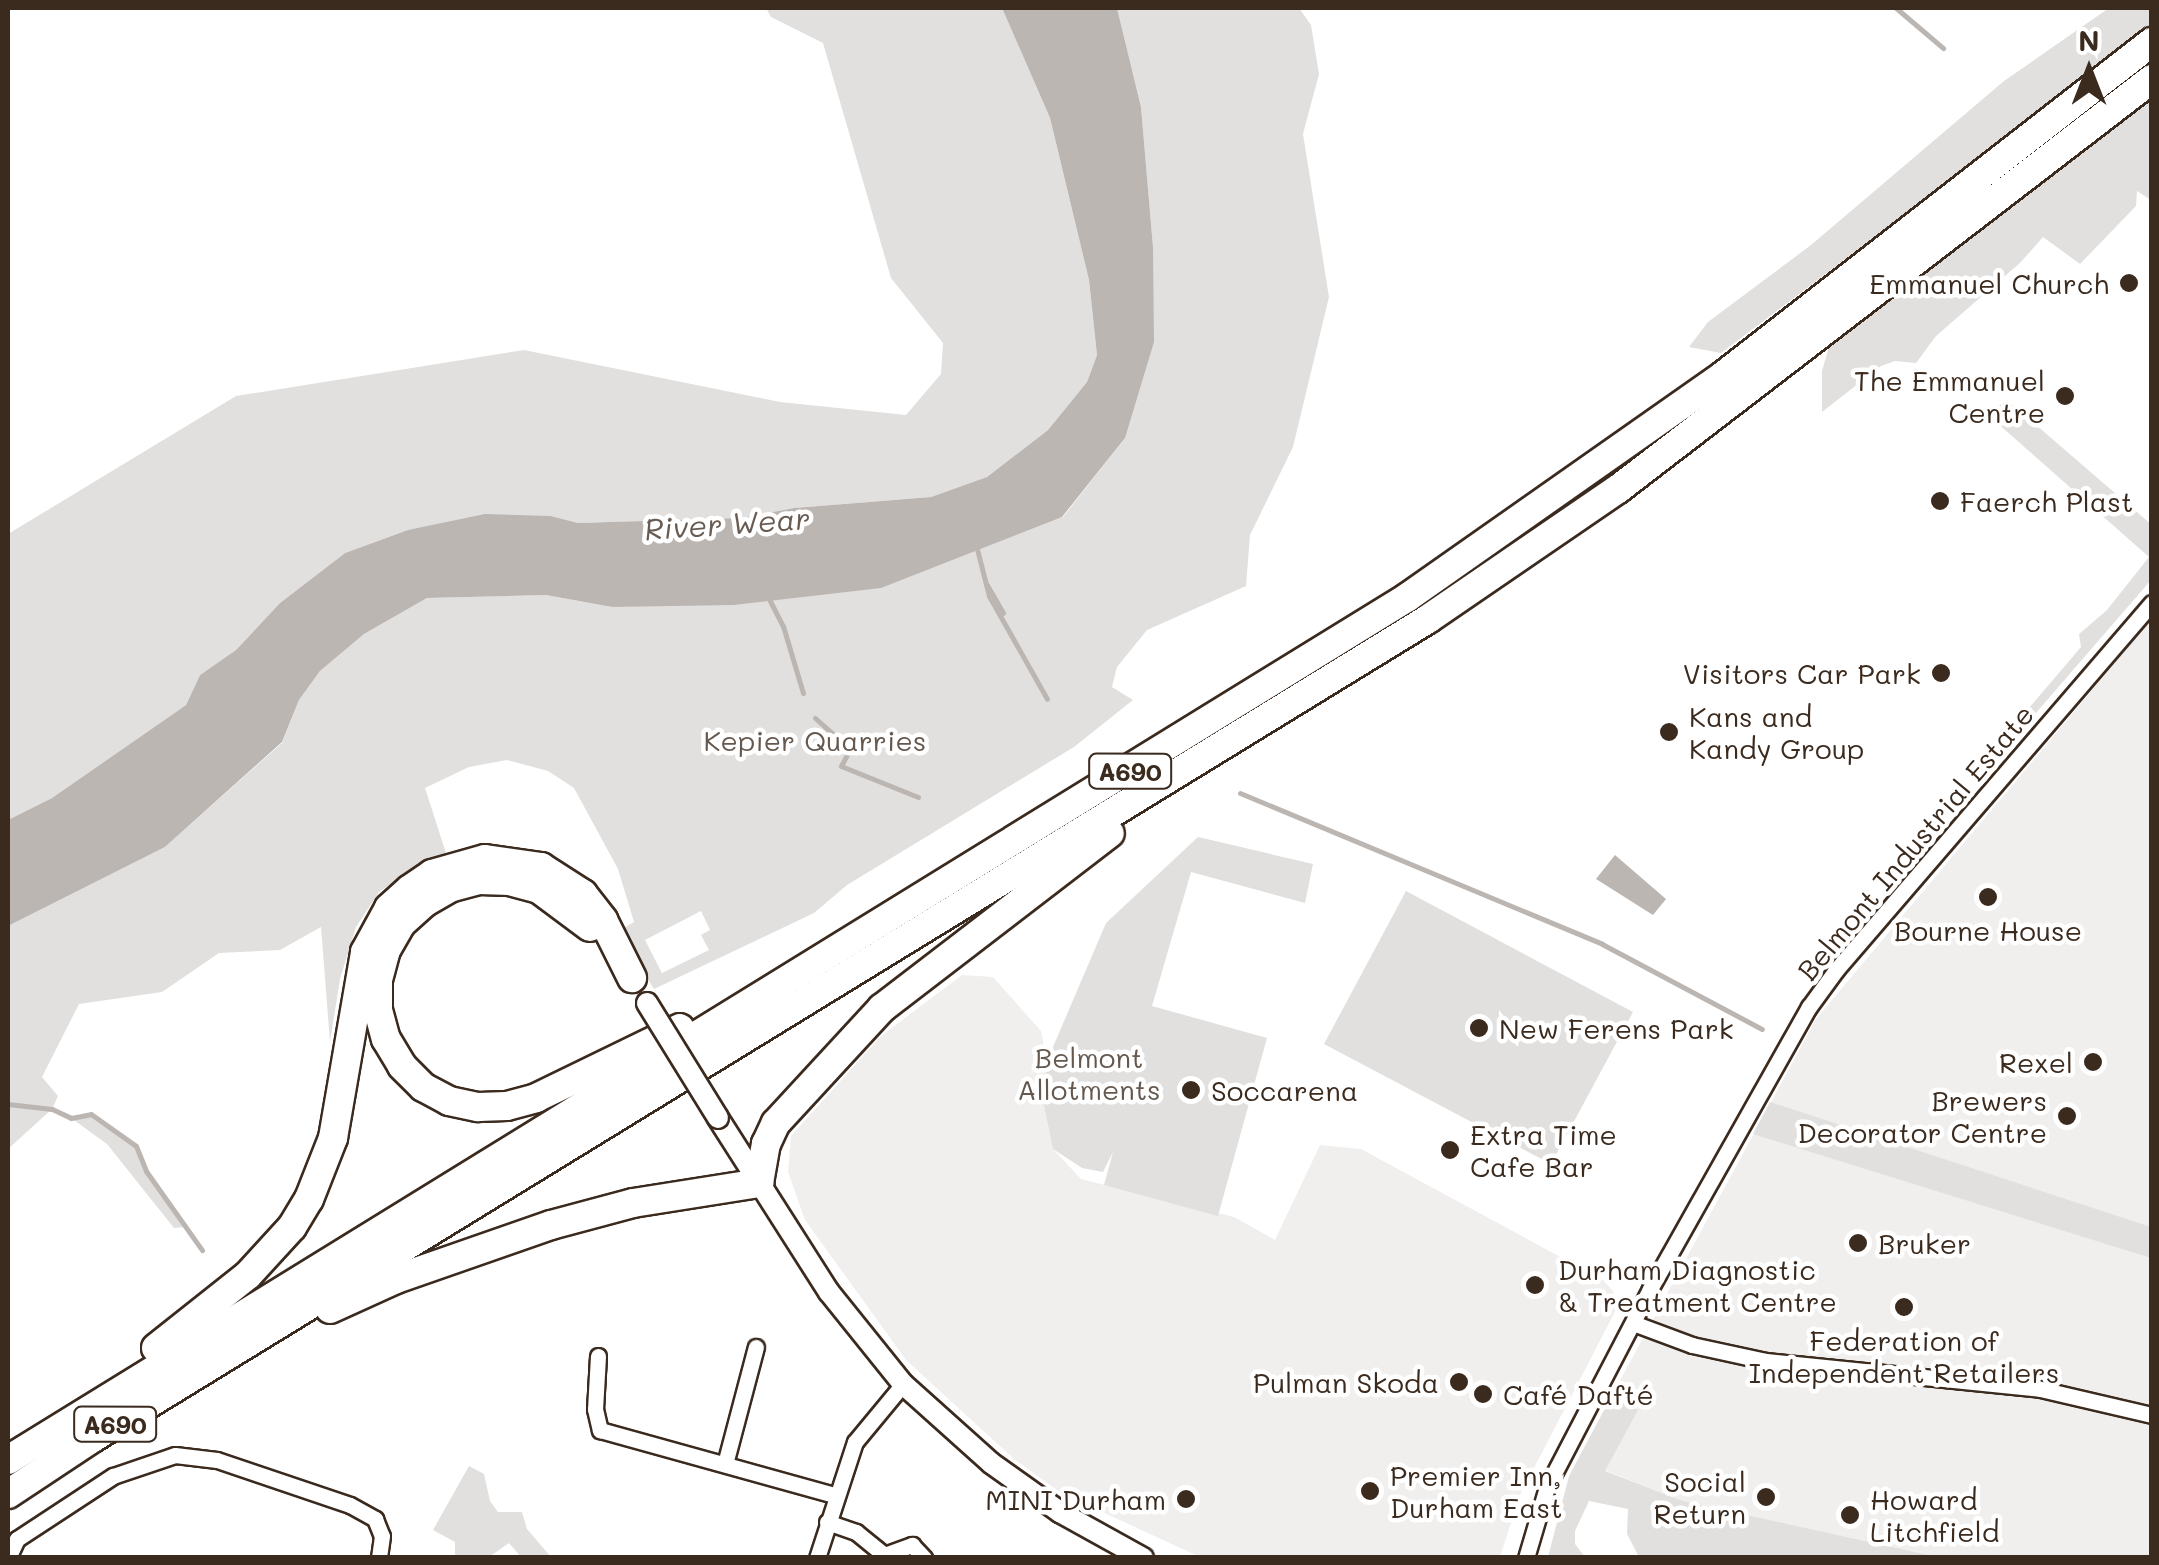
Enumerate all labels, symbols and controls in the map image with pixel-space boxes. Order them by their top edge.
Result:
north arrow [2039,20,2139,120]
text: N [2078,22,2100,58]
place label: Emmanuel Church [1869,266,2109,300]
marker: Emmanuel Church [2118,272,2140,294]
place label: The Emmanuel Centre [1854,363,2045,429]
marker: The Emmanuel Centre [2054,385,2076,407]
place label: Faerch Plast [1960,484,2133,518]
marker: Faerch Plast [1929,490,1951,512]
water label: River Wear [643,499,811,547]
place label: Visitors Car Park [1683,656,1921,690]
marker: Visitors Car Park [1930,662,1952,684]
street label: Belmont Industrial Estate [1790,697,2040,987]
place label: Kans and Kandy Group [1689,699,1864,765]
marker: Kans and Kandy Group [1658,721,1680,743]
park label: Kepier Quarries [704,723,926,757]
road number: A690 [1088,751,1172,791]
marker: Bourne House [1977,886,1999,908]
place label: Bourne House [1894,913,2082,947]
place label: New Ferens Park [1499,1011,1734,1045]
marker: New Ferens Park [1468,1017,1490,1039]
park label: Belmont Allotments [1017,1040,1161,1106]
place label: Rexel [1999,1045,2073,1079]
marker: Rexel [2082,1051,2104,1073]
place label: Soccarena [1211,1073,1358,1107]
marker: Soccarena [1180,1079,1202,1101]
place label: Brewers Decorator Centre [1797,1083,2047,1149]
marker: Brewers Decorator Centre [2056,1105,2078,1127]
place label: Extra Time Cafe Bar [1470,1117,1617,1183]
marker: Extra Time Cafe Bar [1439,1139,1461,1161]
place label: Bruker [1878,1226,1971,1260]
marker: Bruker [1847,1232,1869,1254]
place label: Durham Diagnostic & Treatment Centre [1558,1252,1837,1318]
marker: Durham Diagnostic & Treatment Centre [1522,1272,1548,1298]
marker: Federation of Independent Retailers [1893,1296,1915,1318]
place label: Federation of Independent Retailers [1749,1323,2059,1389]
place label: Pulman Skoda [1253,1365,1439,1399]
marker: Pulman Skoda [1448,1371,1470,1393]
place label: Café Dafté [1503,1377,1654,1411]
marker: Café Dafté [1472,1383,1494,1405]
road number: A690 [72,1404,158,1444]
place label: Premier Inn, Durham East [1390,1458,1563,1524]
place label: Social Return [1654,1464,1746,1530]
marker: Premier Inn, Durham East [1359,1480,1381,1502]
place label: MINI Durham [985,1482,1166,1516]
place label: Howard Litchfield [1870,1482,1999,1548]
marker: Social Return [1755,1486,1777,1508]
marker: MINI Durham [1175,1488,1197,1510]
marker: Howard Litchfield [1839,1504,1861,1526]

